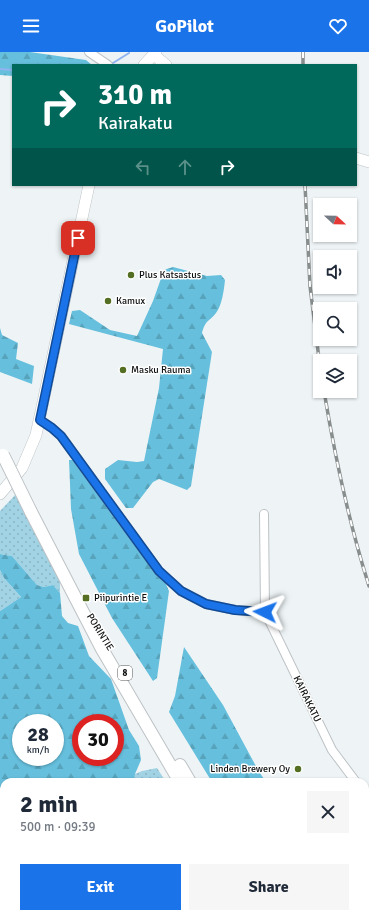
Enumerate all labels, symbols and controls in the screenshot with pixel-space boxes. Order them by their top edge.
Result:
icon: menu [20,15,42,37]
text: GoPilot [155,15,214,37]
icon: heart [327,15,349,37]
text: 310 m [98,78,172,112]
icon: right [32,80,84,132]
text: Kairakatu [98,112,173,134]
icon: left [132,156,154,178]
icon: ahead [174,156,196,178]
icon: right [216,156,238,178]
north arrow [313,198,357,242]
map controls [313,198,357,398]
pin [61,221,95,255]
icon: arrive [67,227,89,249]
button: sound [313,250,357,294]
place label: Plus Katsastus [139,269,202,281]
marker: Plus Katsastus [126,270,136,280]
place label: Kamux [116,295,145,307]
marker: Kamux [103,296,113,306]
button: search [313,302,357,346]
button: layers [313,354,357,398]
place label: Masku Rauma [131,364,191,376]
marker: Masku Rauma [118,365,128,375]
position arrow [244,591,286,633]
place label: Piipurintie E [94,592,147,604]
marker: Piipurintie E [81,593,91,603]
street label: PORINTIE [84,611,116,653]
road number: 8 [118,666,132,680]
street label: KAIRAKATU [291,674,323,724]
speed limit sign: 30 [72,714,124,766]
text: 28 [27,722,49,747]
text: km/h [27,744,49,756]
place label: Linden Brewery Oy [210,763,290,775]
marker: Linden Brewery Oy [293,764,303,774]
text: 2 min [20,789,78,819]
button: close [307,791,349,833]
text: 500 m · 09:39 [20,819,96,835]
button: Exit [20,864,181,910]
button: Share [189,864,349,910]

